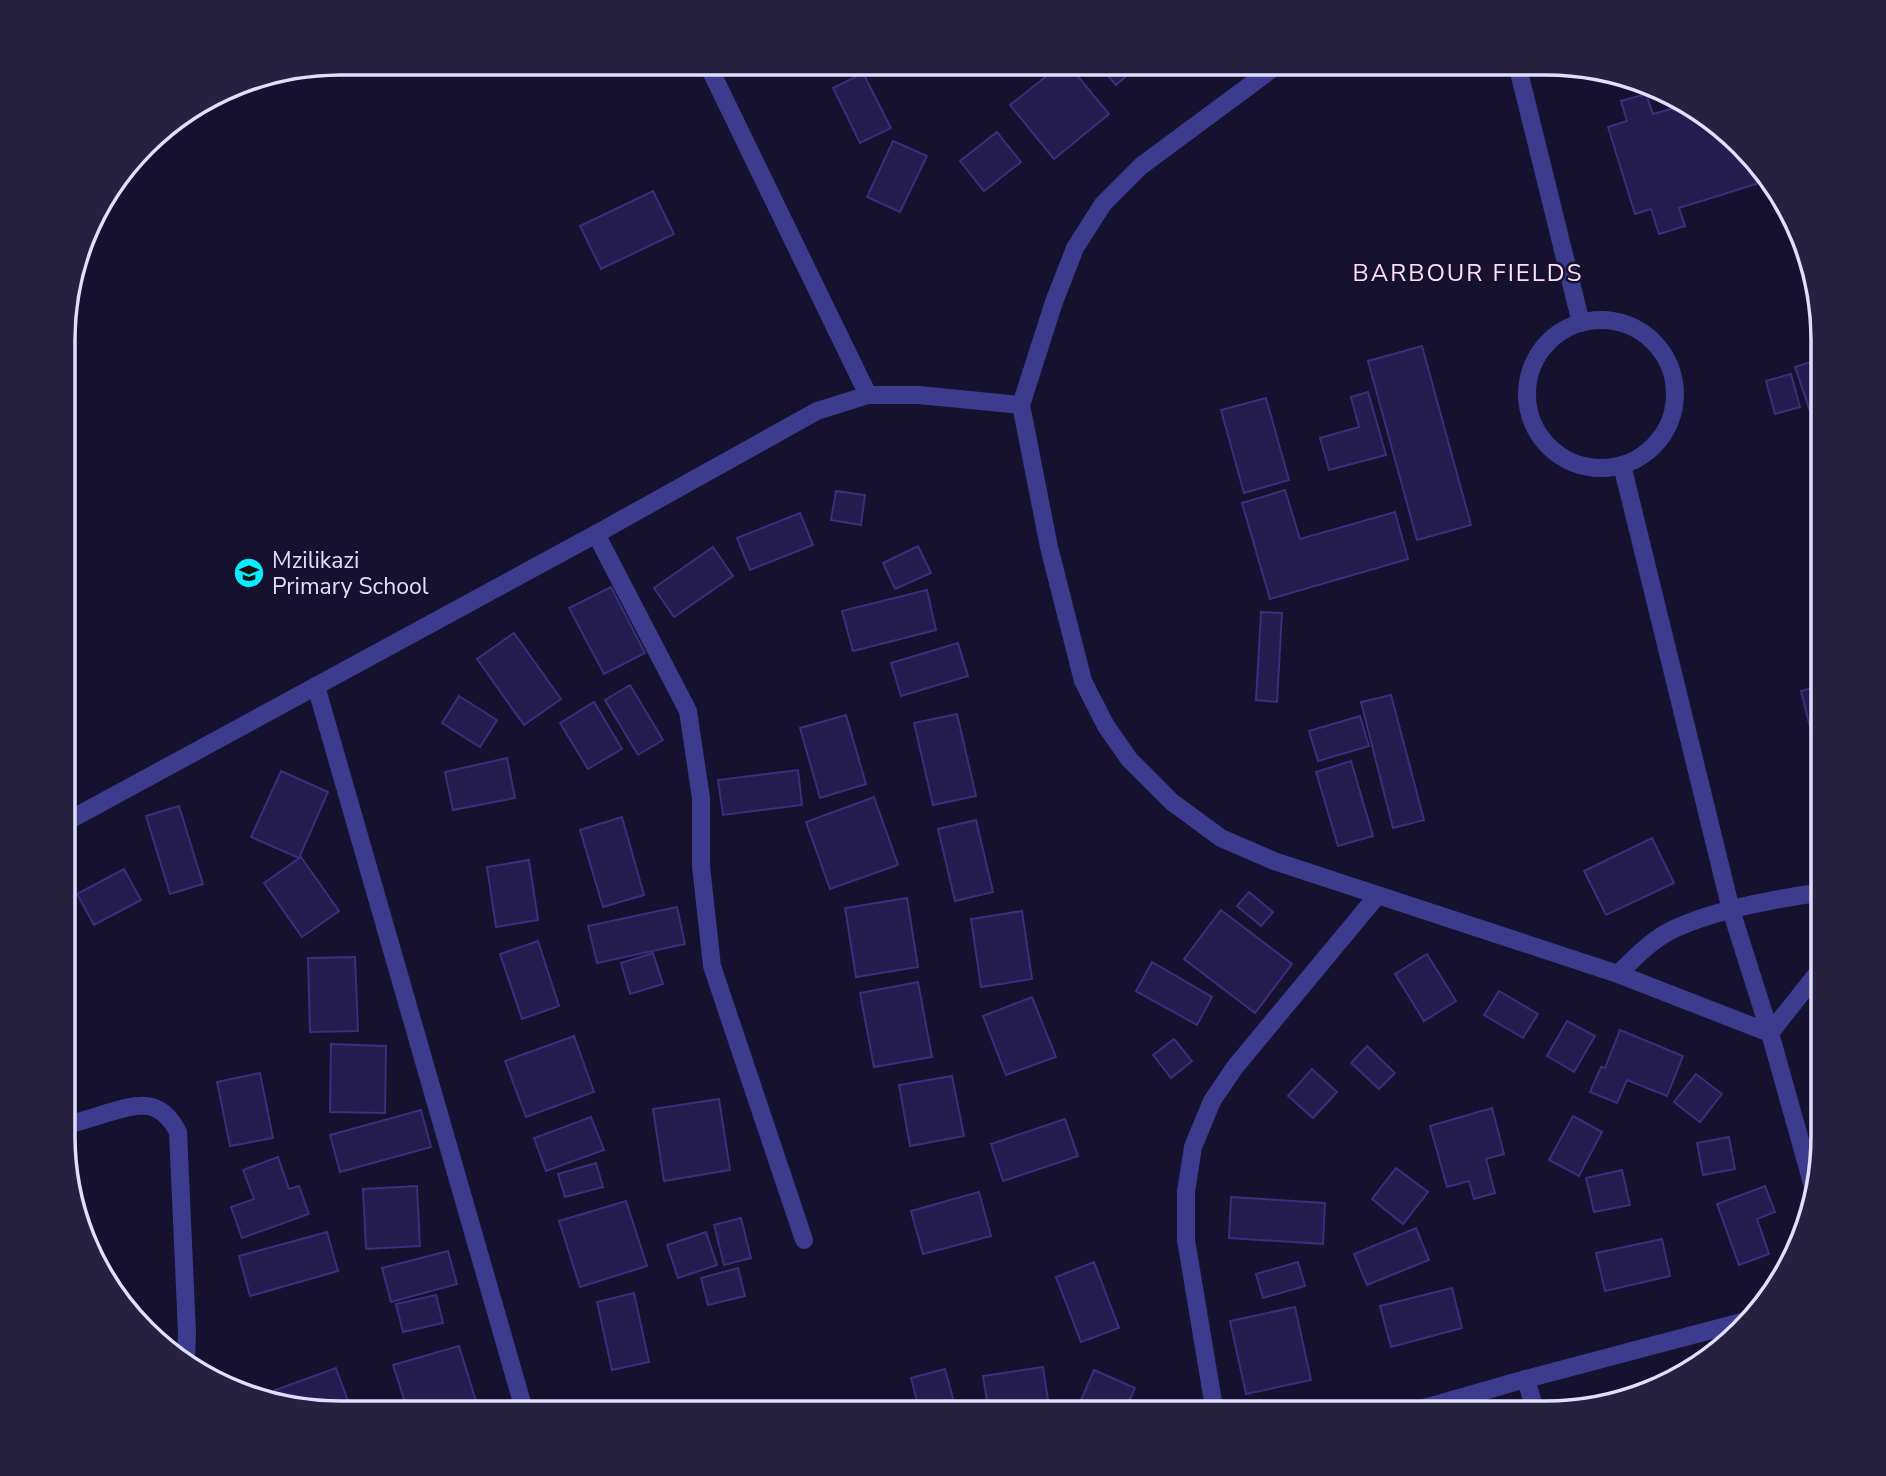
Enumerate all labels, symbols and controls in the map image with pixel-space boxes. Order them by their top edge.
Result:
district label: BARBOUR FIELDS [1353,257,1583,289]
place label: Mzilikazi Primary School [272,545,429,602]
school or university icon: Mzilikazi Primary School [232,556,266,590]

